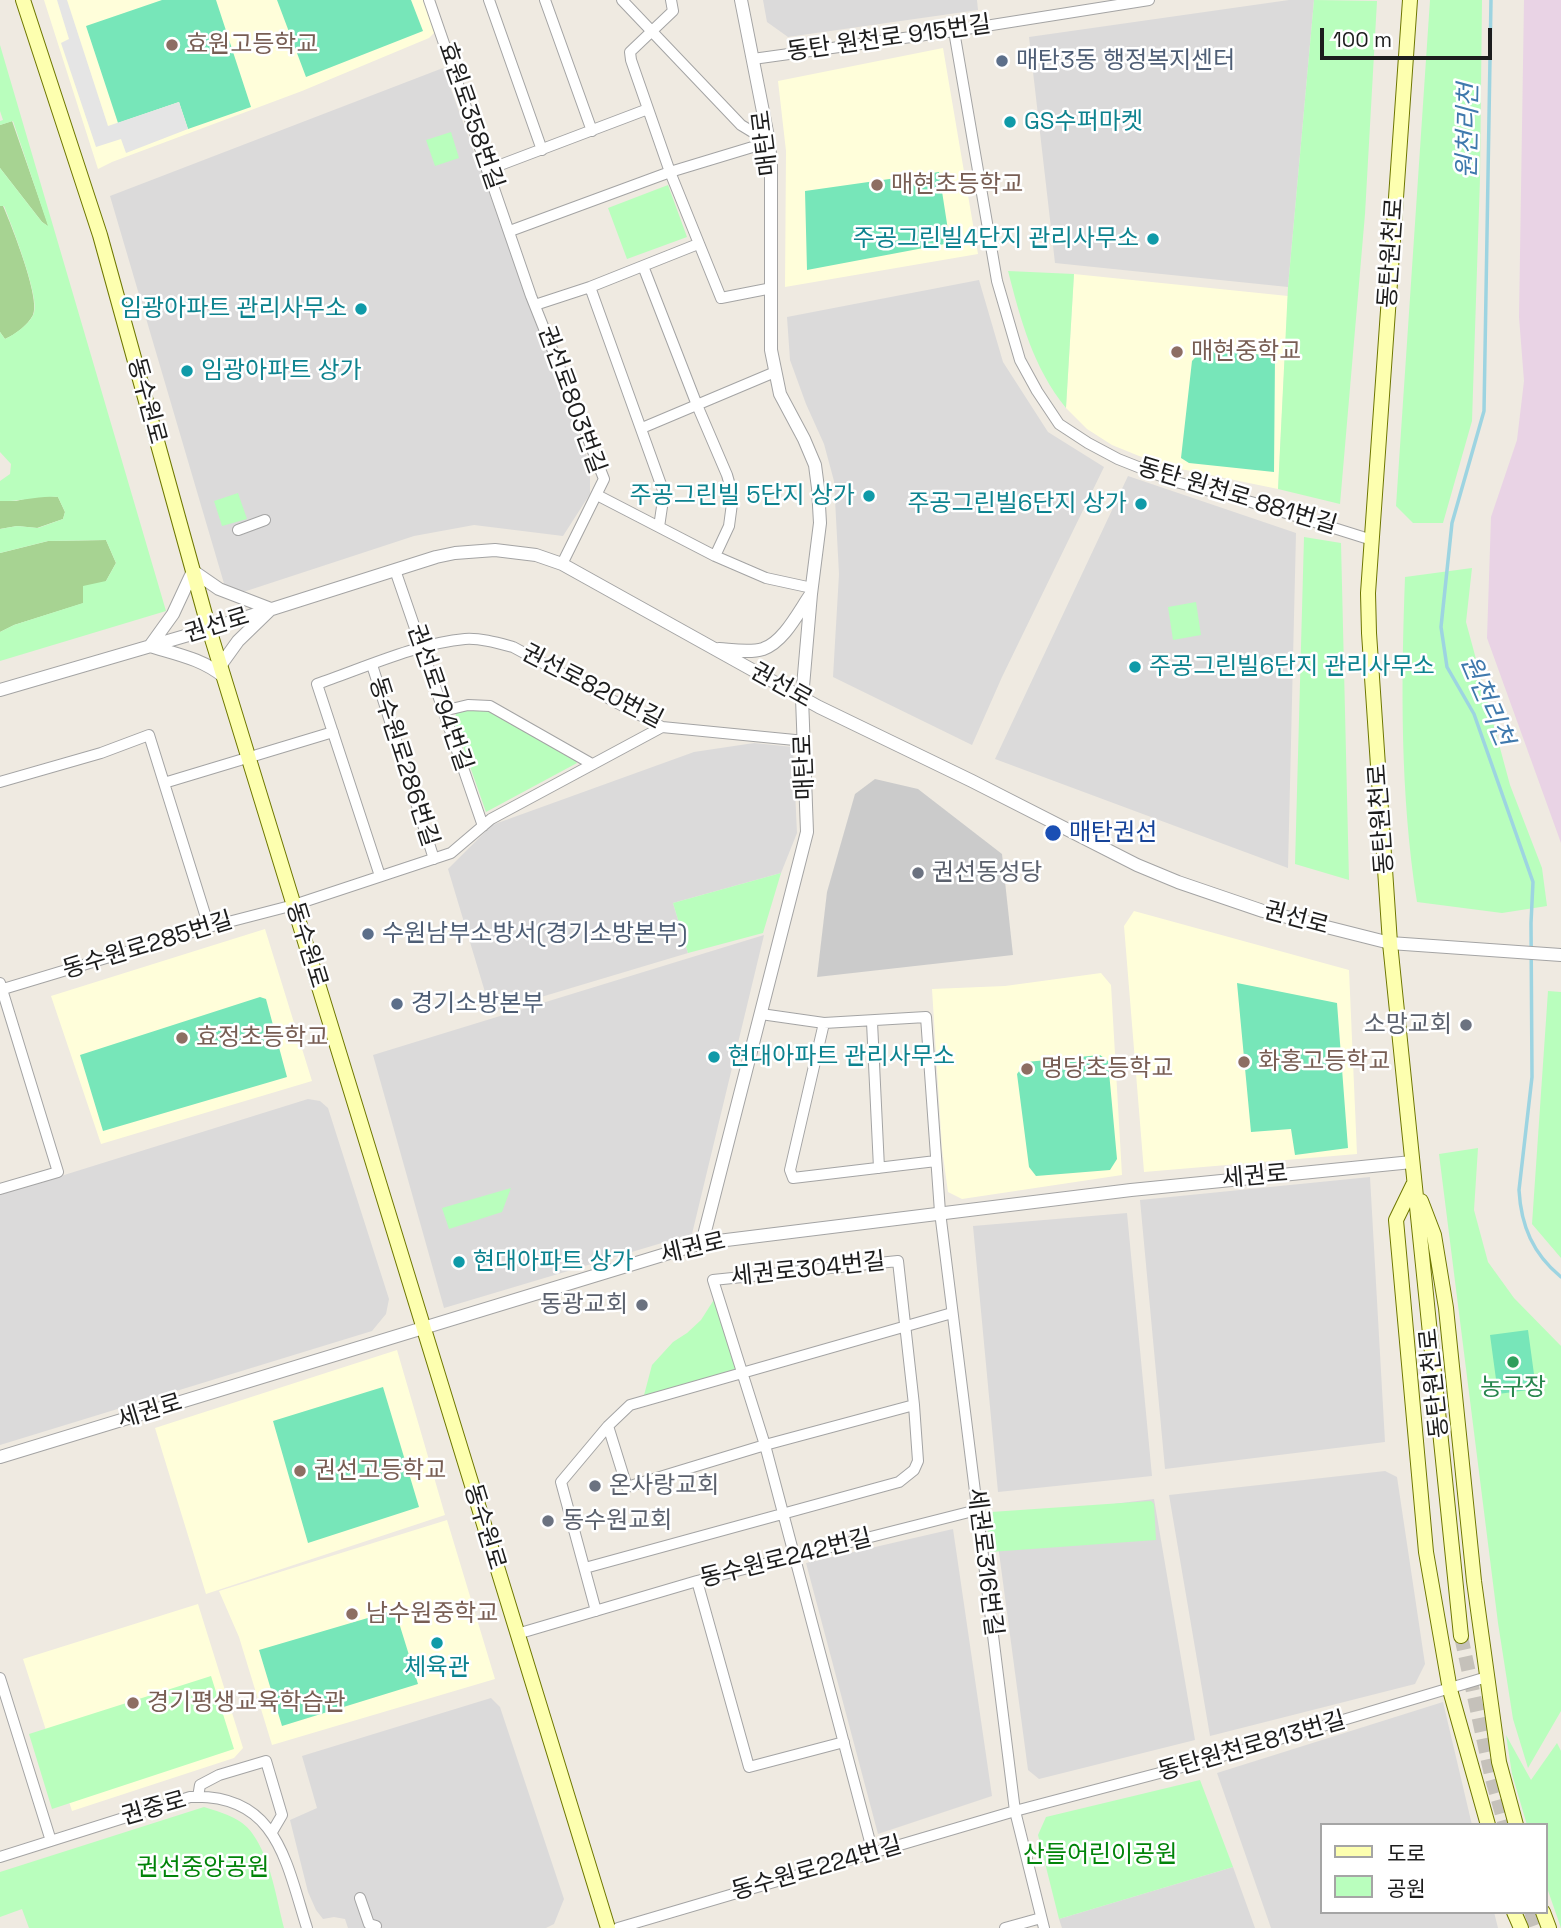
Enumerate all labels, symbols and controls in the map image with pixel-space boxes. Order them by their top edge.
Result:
street label: 동탄 원천로 915번길 [785,10,993,68]
scale bar [1323,14,1494,58]
text: 100 m [1333,26,1392,53]
place label: 효원고등학교 [186,31,318,59]
marker: 효원고등학교 [164,37,180,53]
street label: 효원로358번길 [431,38,509,194]
place label: 매탄3동 행정복지센터 [1016,47,1235,75]
marker: 매탄3동 행정복지센터 [994,53,1010,69]
water label: 원천리천 [1453,83,1485,179]
street label: 매탄로 [748,108,784,178]
place label: GS수퍼마켓 [1024,108,1143,136]
marker: GS수퍼마켓 [1002,114,1018,130]
place label: 매현초등학교 [891,171,1023,199]
marker: 매현초등학교 [869,177,885,193]
street label: 동탄원천로 [1374,197,1410,309]
place label: 주공그린빌4단지 관리사무소 [853,225,1139,253]
marker: 주공그린빌4단지 관리사무소 [1145,231,1161,247]
place label: 임광아파트 관리사무소 [120,295,347,323]
marker: 임광아파트 관리사무소 [353,301,369,317]
street label: 권선로803번길 [531,322,611,478]
place label: 매현중학교 [1191,338,1301,366]
marker: 매현중학교 [1169,344,1185,360]
street label: 동수원로 [121,355,171,447]
place label: 임광아파트 상가 [201,357,362,385]
marker: 임광아파트 상가 [179,363,195,379]
street label: 동탄 원천로 881번길 [1134,453,1340,541]
place label: 주공그린빌 5단지 상가 [630,482,855,510]
marker: 주공그린빌 5단지 상가 [861,488,877,504]
place label: 주공그린빌6단지 상가 [907,490,1127,518]
marker: 주공그린빌6단지 상가 [1133,496,1149,512]
street label: 권선로 [181,603,253,649]
street label: 권선로794번길 [400,621,478,775]
street label: 권선로820번길 [516,639,668,735]
water label: 원천리천 [1453,651,1519,751]
place label: 주공그린빌6단지 관리사무소 [1149,653,1435,681]
street label: 권선로 [745,657,817,715]
marker: 주공그린빌6단지 관리사무소 [1127,659,1143,675]
street label: 동수원로286번길 [362,674,444,850]
street label: 매탄로 [789,733,821,801]
street label: 동탄원천로 [1364,763,1400,875]
place label: 매탄권선 [1069,819,1157,847]
marker: 매탄권선 [1043,823,1063,843]
place label: 권선동성당 [932,859,1042,887]
marker: 권선동성당 [910,865,926,881]
street label: 권선로 [1260,897,1332,941]
street label: 동수원로 [279,899,333,991]
street label: 동수원로285번길 [60,906,236,986]
place label: 수원남부소방서(경기소방본부) [382,920,687,948]
marker: 수원남부소방서(경기소방본부) [360,926,376,942]
place label: 경기소방본부 [411,990,543,1018]
marker: 경기소방본부 [389,996,405,1012]
place label: 소망교회 [1364,1011,1452,1039]
marker: 소망교회 [1458,1017,1474,1033]
place label: 효정초등학교 [196,1024,328,1052]
marker: 효정초등학교 [174,1030,190,1046]
place label: 현대아파트 관리사무소 [728,1043,955,1071]
place label: 화홍고등학교 [1258,1048,1390,1076]
marker: 현대아파트 관리사무소 [706,1049,722,1065]
marker: 화홍고등학교 [1236,1054,1252,1070]
place label: 명당초등학교 [1041,1055,1173,1083]
marker: 명당초등학교 [1019,1061,1035,1077]
street label: 세권로 [1221,1160,1289,1194]
street label: 세권로 [657,1228,729,1270]
place label: 현대아파트 상가 [473,1248,634,1276]
street label: 세권로304번길 [729,1248,887,1292]
marker: 현대아파트 상가 [451,1254,467,1270]
place label: 동광교회 [540,1291,628,1319]
marker: 동광교회 [634,1297,650,1313]
street label: 동탄원천로 [1415,1327,1455,1439]
marker: 농구장 [1505,1354,1521,1370]
place label: 농구장 [1480,1374,1546,1402]
street label: 세권로 [114,1389,186,1435]
place label: 권선고등학교 [314,1457,446,1485]
marker: 권선고등학교 [292,1463,308,1479]
place label: 온사랑교회 [609,1472,719,1500]
marker: 온사랑교회 [587,1478,603,1494]
street label: 동수원로 [457,1481,511,1573]
street label: 세권로316번길 [961,1486,1007,1638]
place label: 동수원교회 [562,1507,672,1535]
marker: 동수원교회 [540,1513,556,1529]
street label: 동수원로242번길 [697,1524,875,1594]
place label: 남수원중학교 [366,1600,498,1628]
marker: 남수원중학교 [344,1606,360,1622]
marker: 체육관 [429,1635,445,1651]
place label: 체육관 [404,1654,470,1682]
place label: 경기평생교육학습관 [147,1689,346,1717]
marker: 경기평생교육학습관 [125,1695,141,1711]
street label: 동탄원천로813번길 [1155,1706,1349,1788]
street label: 권중로 [118,1786,190,1832]
legend [1320,1823,1547,1914]
street label: 동수원로224번길 [729,1831,905,1907]
text: 도로 [1387,1840,1426,1867]
park label: 산들어린이공원 [1023,1841,1177,1869]
park label: 권선중앙공원 [137,1854,269,1882]
text: 공원 [1387,1875,1426,1902]

